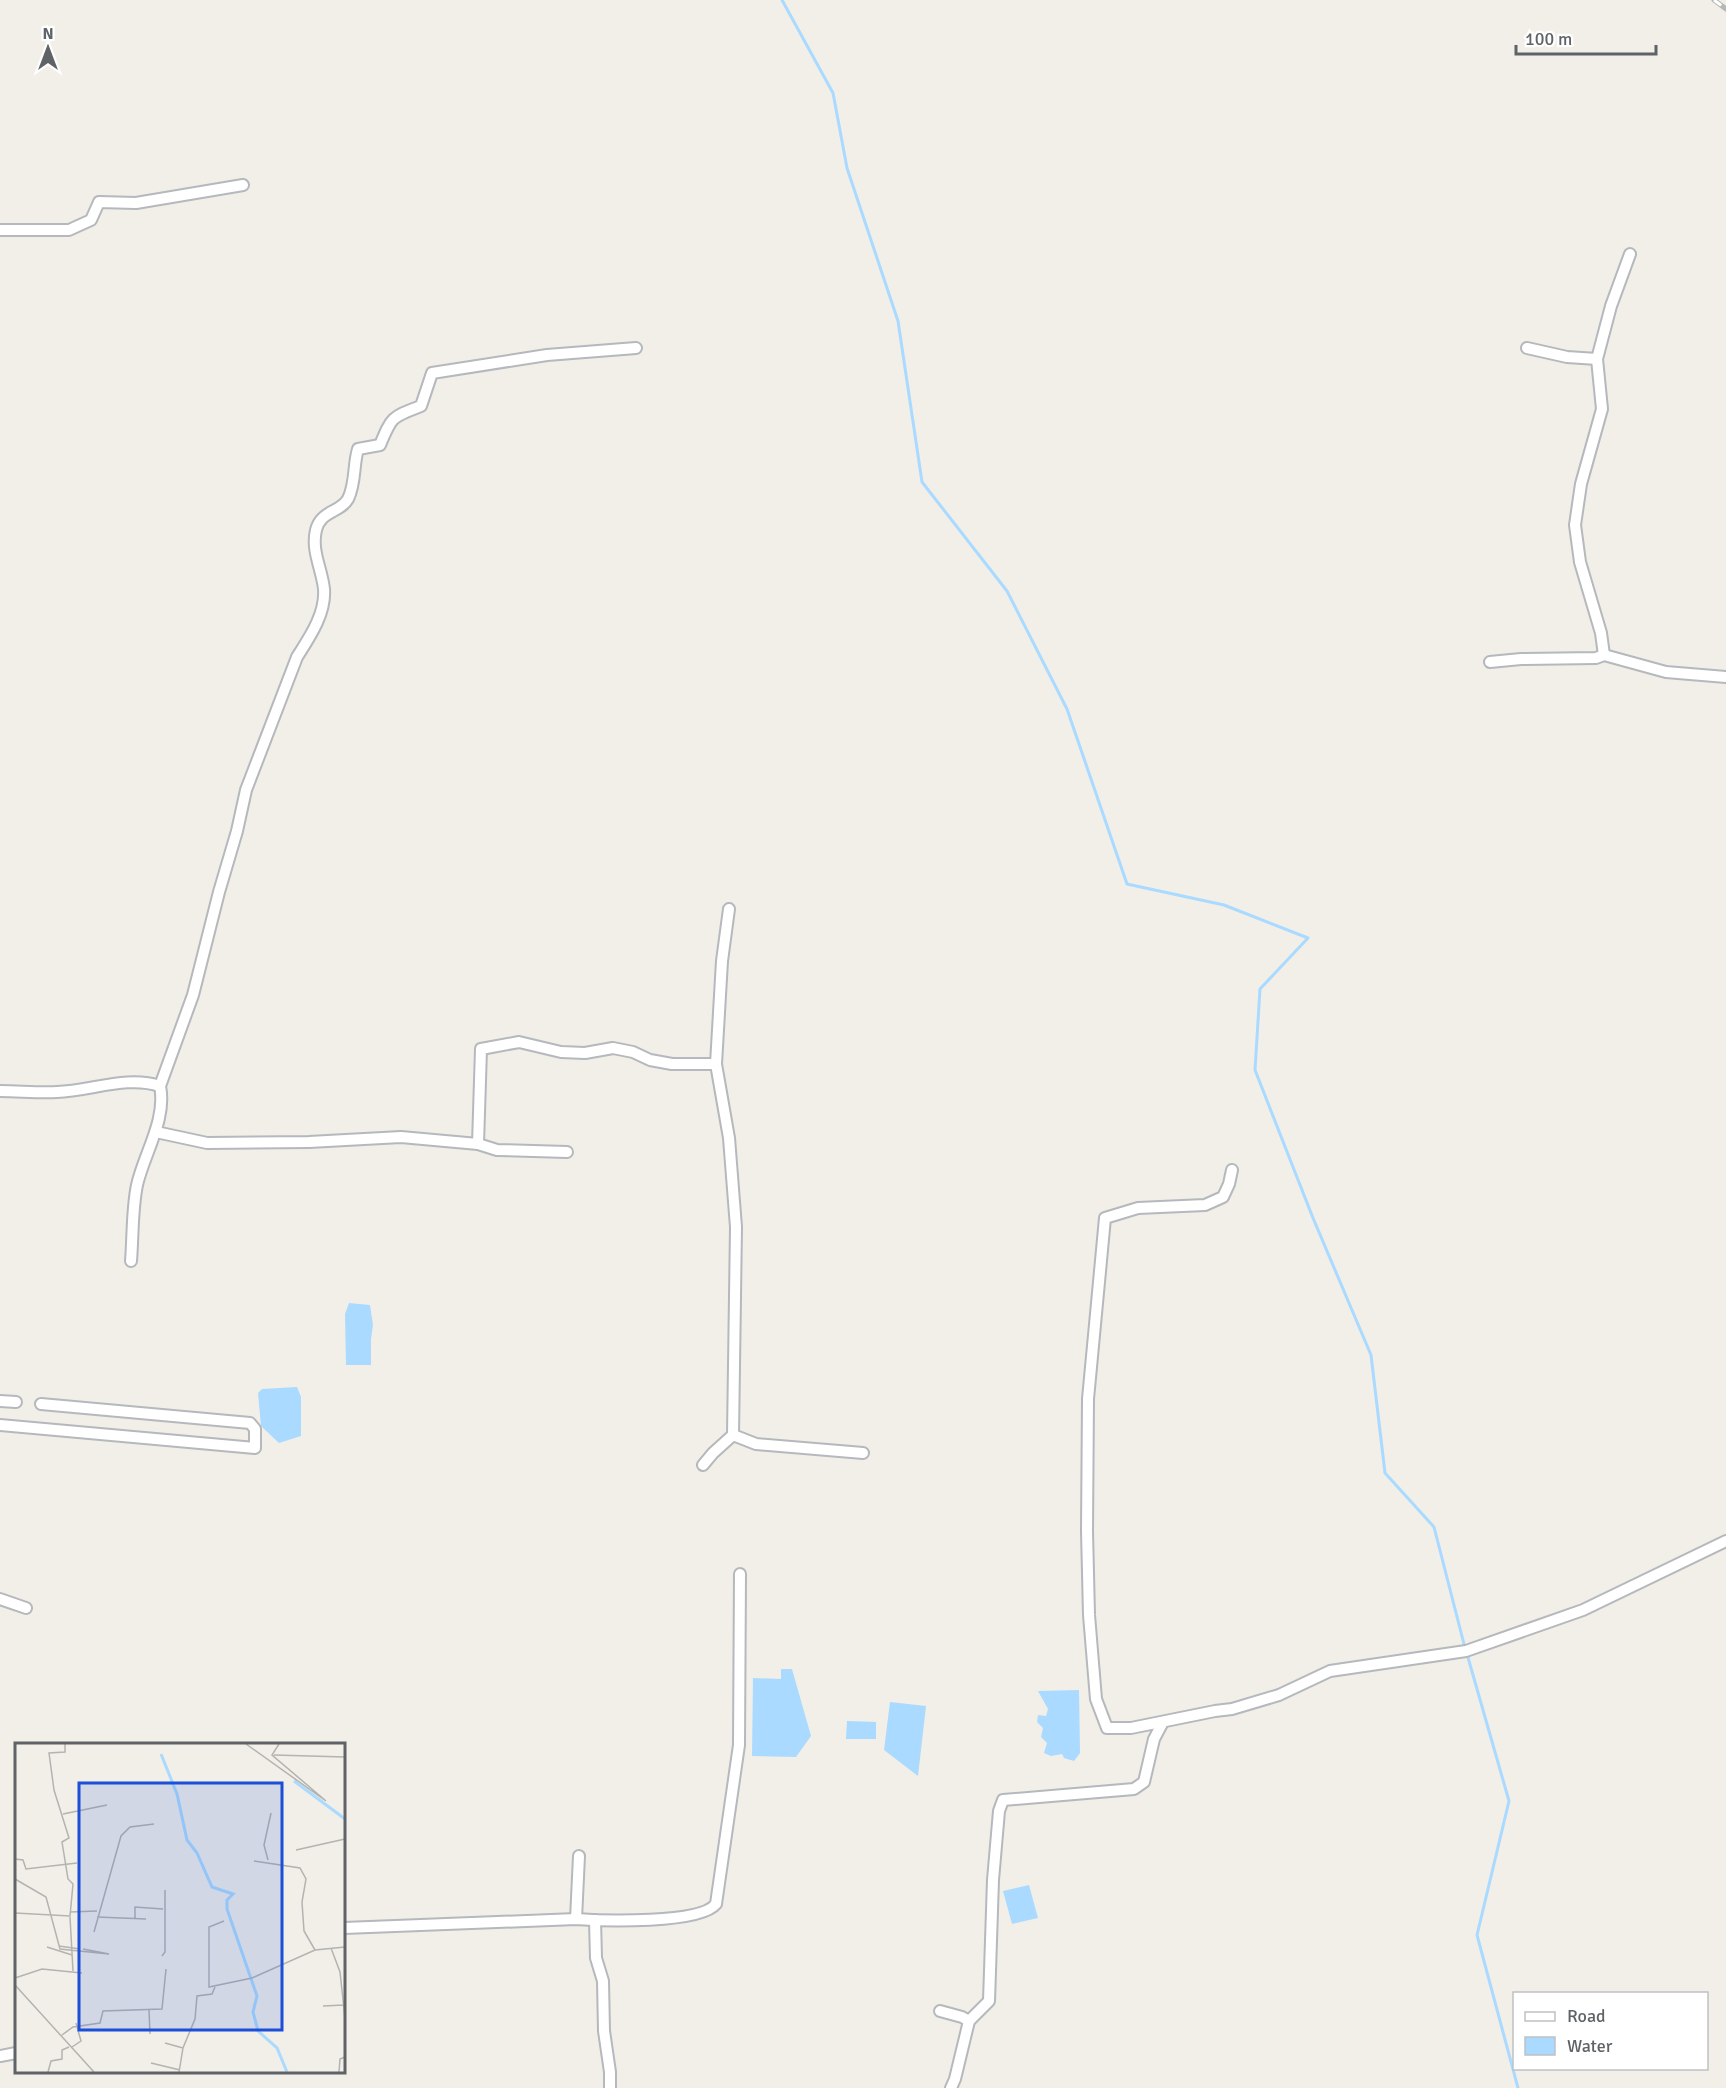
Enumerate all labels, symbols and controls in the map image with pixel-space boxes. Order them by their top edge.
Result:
north arrow [18,18,78,78]
scale bar [1516,18,1656,56]
text: N [42,24,54,44]
text: 100 m [1525,28,1572,50]
inset map [15,1743,345,2073]
legend [1513,1992,1708,2070]
text: Road [1567,2005,1606,2027]
text: Water [1567,2035,1613,2057]

